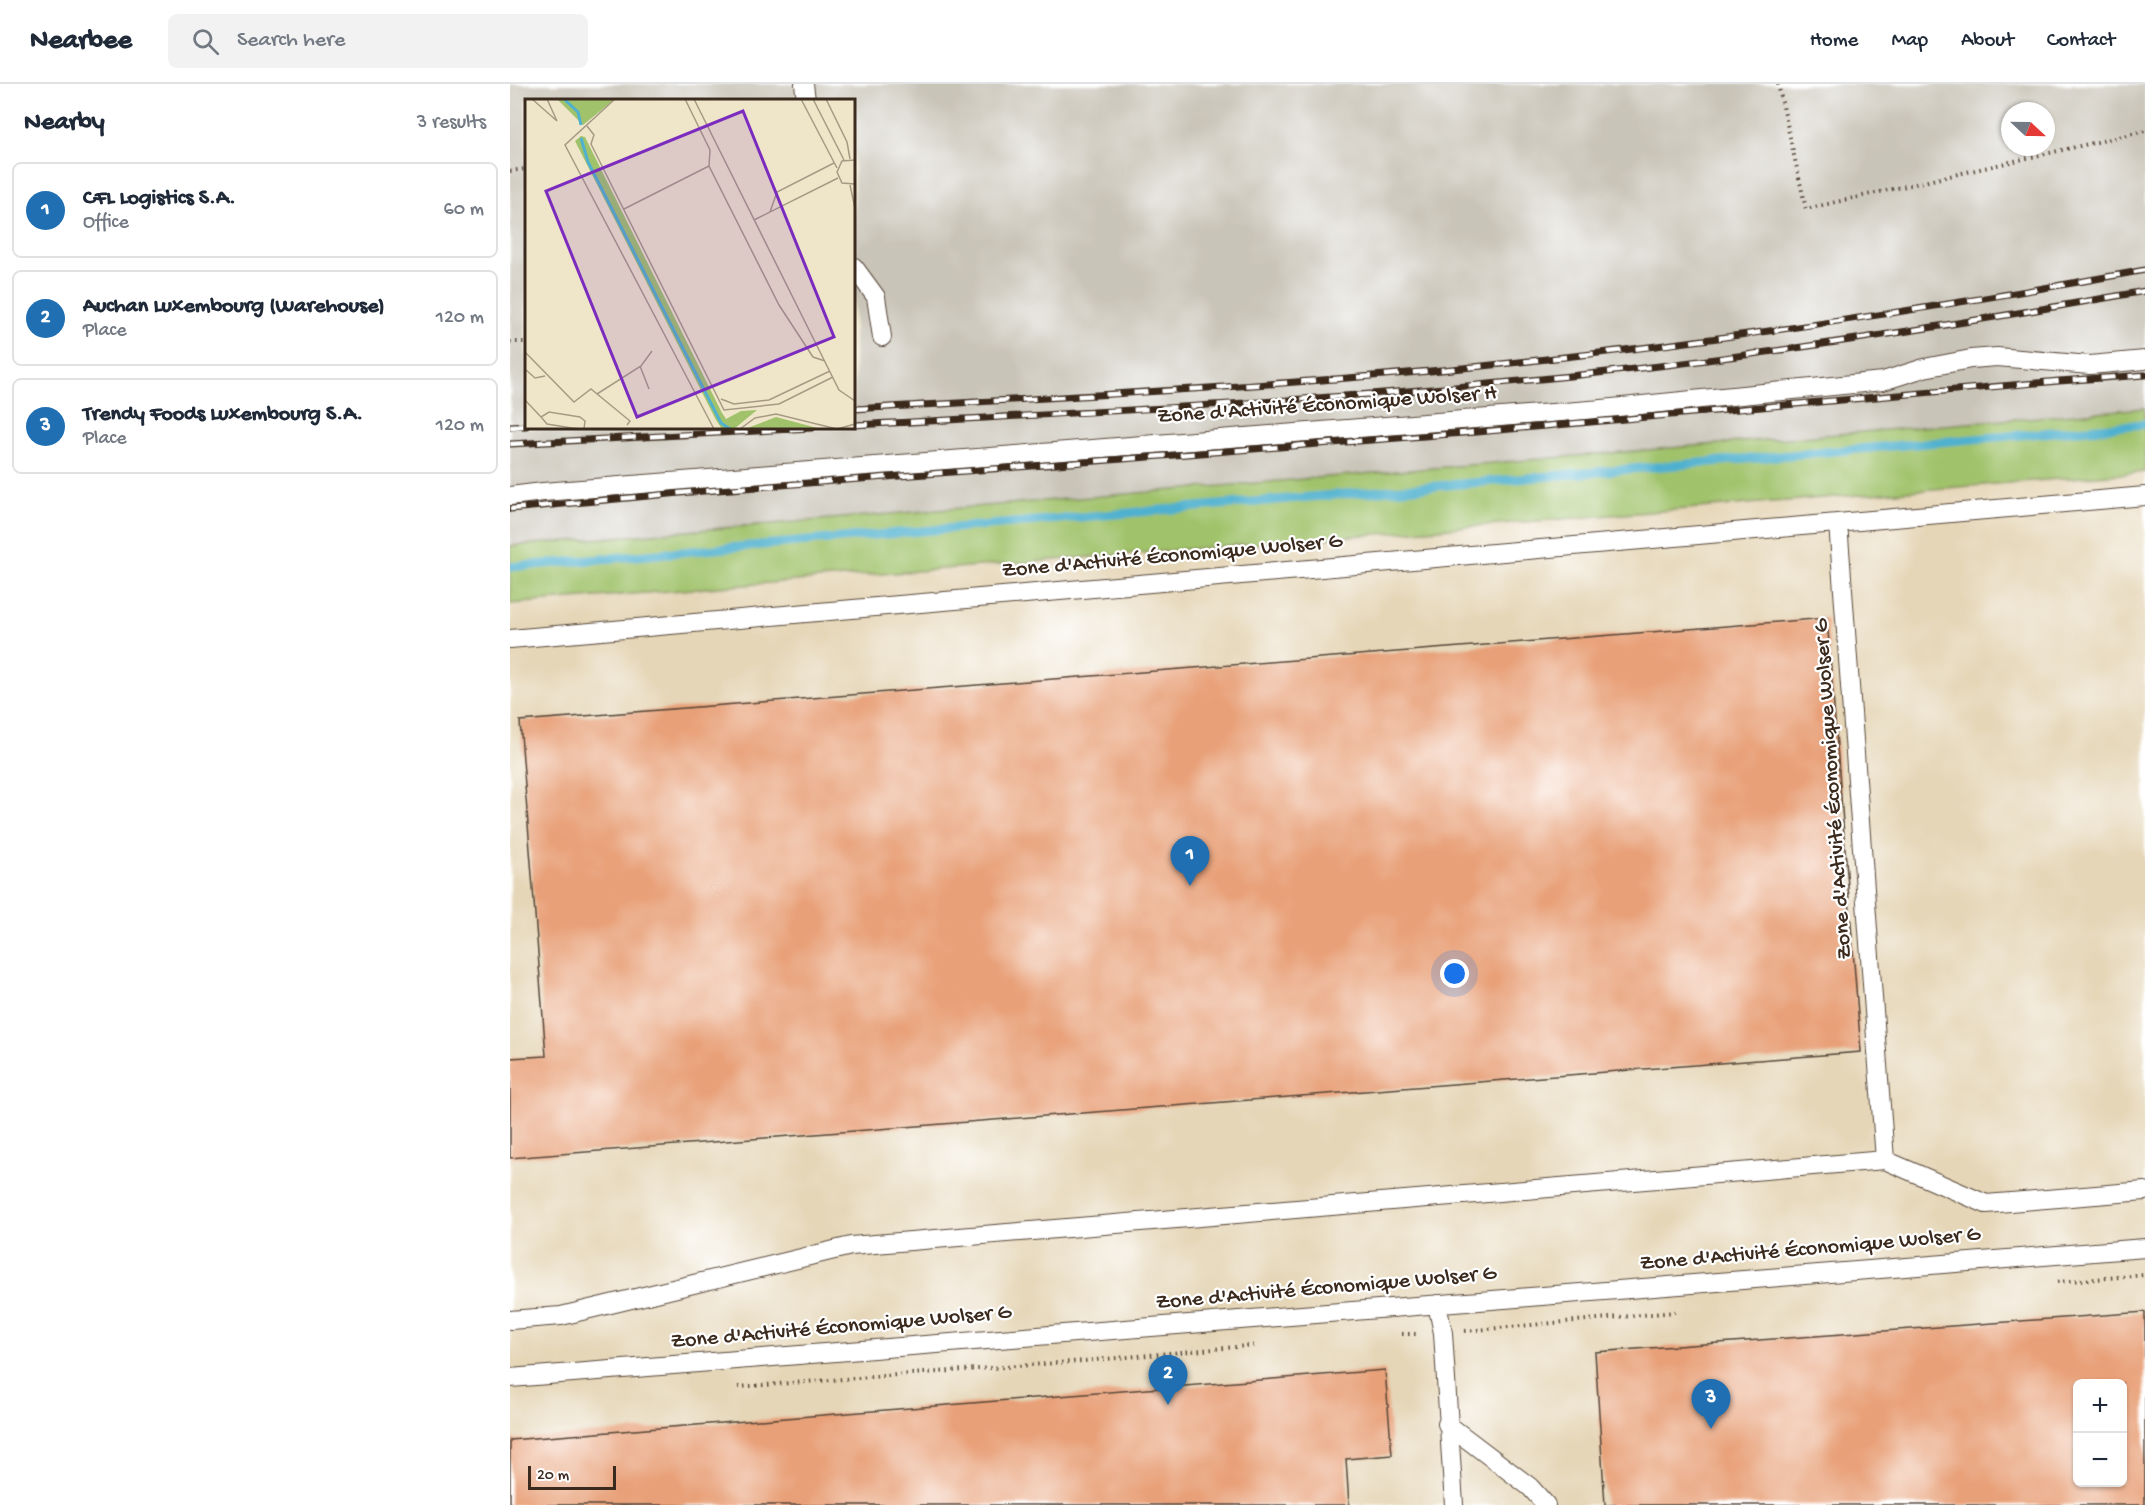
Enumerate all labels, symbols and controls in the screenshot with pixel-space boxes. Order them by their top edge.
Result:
search box [168,14,588,68]
text: Nearbee [30,25,132,58]
icon: search [189,25,222,58]
text: Search here [237,28,345,54]
text: Home [1810,29,1858,54]
text: Map [1891,29,1928,54]
text: About [1961,29,2014,54]
text: Contact [2047,29,2115,54]
inset map [525,99,855,429]
north arrow [2001,102,2055,156]
text: Nearby [24,108,105,139]
text: 3 results [417,112,486,135]
text: CFL Logistics S.A. [83,186,236,212]
text: 1 [41,199,50,222]
text: 60 m [444,199,484,222]
text: Office [83,212,129,235]
text: Auchan Luxembourg (Warehouse) [83,294,385,320]
text: 2 [41,307,50,330]
text: 120 m [436,307,484,330]
text: Place [83,320,127,343]
street label: Zone d'Activité Économique Wolser H [1156,381,1498,431]
text: Trendy Foods Luxembourg S.A. [83,402,363,428]
text: 3 [40,415,51,438]
text: 120 m [436,415,484,438]
text: Place [83,428,127,451]
street label: Zone d'Activité Économique Wolser G [1001,529,1344,585]
street label: Zone d'Activité Économique Wolser G [1809,617,1859,960]
pin: 1 [1170,836,1210,886]
your location [1440,959,1469,988]
street label: Zone d'Activité Économique Wolser G [1639,1222,1982,1278]
street label: Zone d'Activité Économique Wolser G [1155,1261,1498,1317]
street label: Zone d'Activité Économique Wolser G [670,1300,1013,1356]
pin: 2 [1148,1356,1188,1405]
map controls [2073,1379,2127,1487]
button: + [2073,1379,2127,1433]
pin: 3 [1692,1380,1730,1429]
button: − [2073,1433,2127,1487]
scale bar [528,1463,616,1490]
text: 20 m [537,1467,569,1486]

